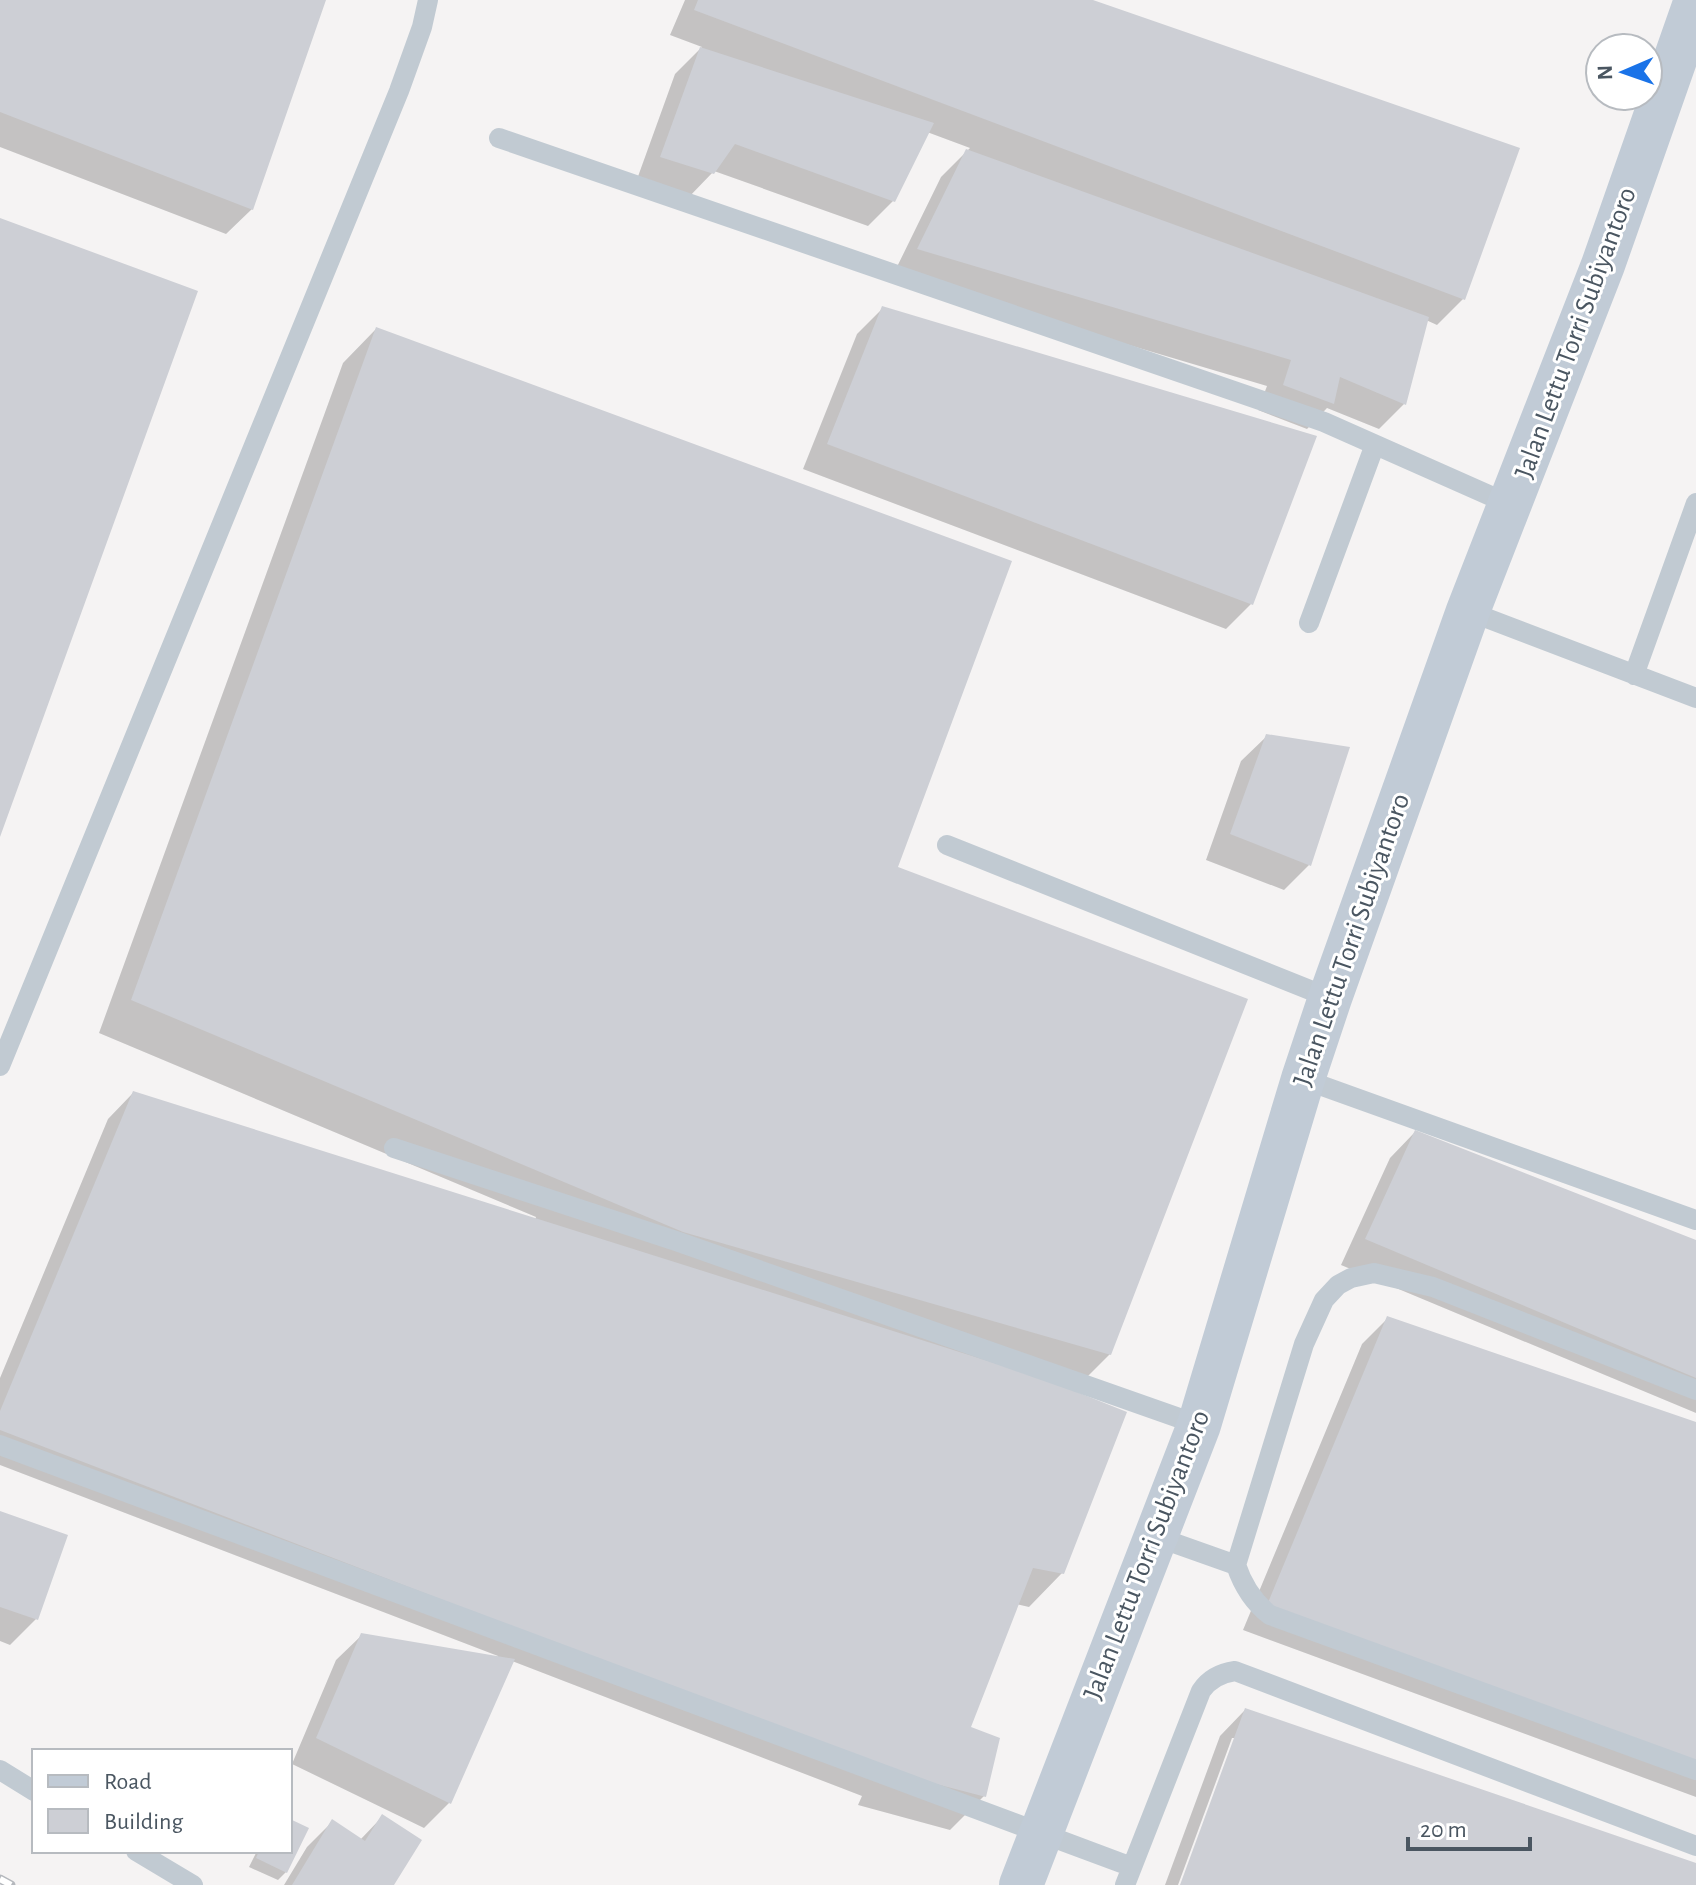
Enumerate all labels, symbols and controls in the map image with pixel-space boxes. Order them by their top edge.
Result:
north arrow [1584,32,1664,112]
text: N [1594,65,1616,81]
street label: Jalan Lettu Torri Subiyantoro [1510,184,1642,482]
street label: Jalan Lettu Torri Subiyantoro [1289,790,1415,1090]
street label: Jalan Lettu Torri Subiyantoro [1079,1406,1215,1704]
legend [32,1749,292,1853]
text: Road [104,1770,152,1794]
scale bar [1408,1801,1530,1851]
text: Building [104,1810,183,1834]
text: 20 m [1420,1818,1467,1842]

